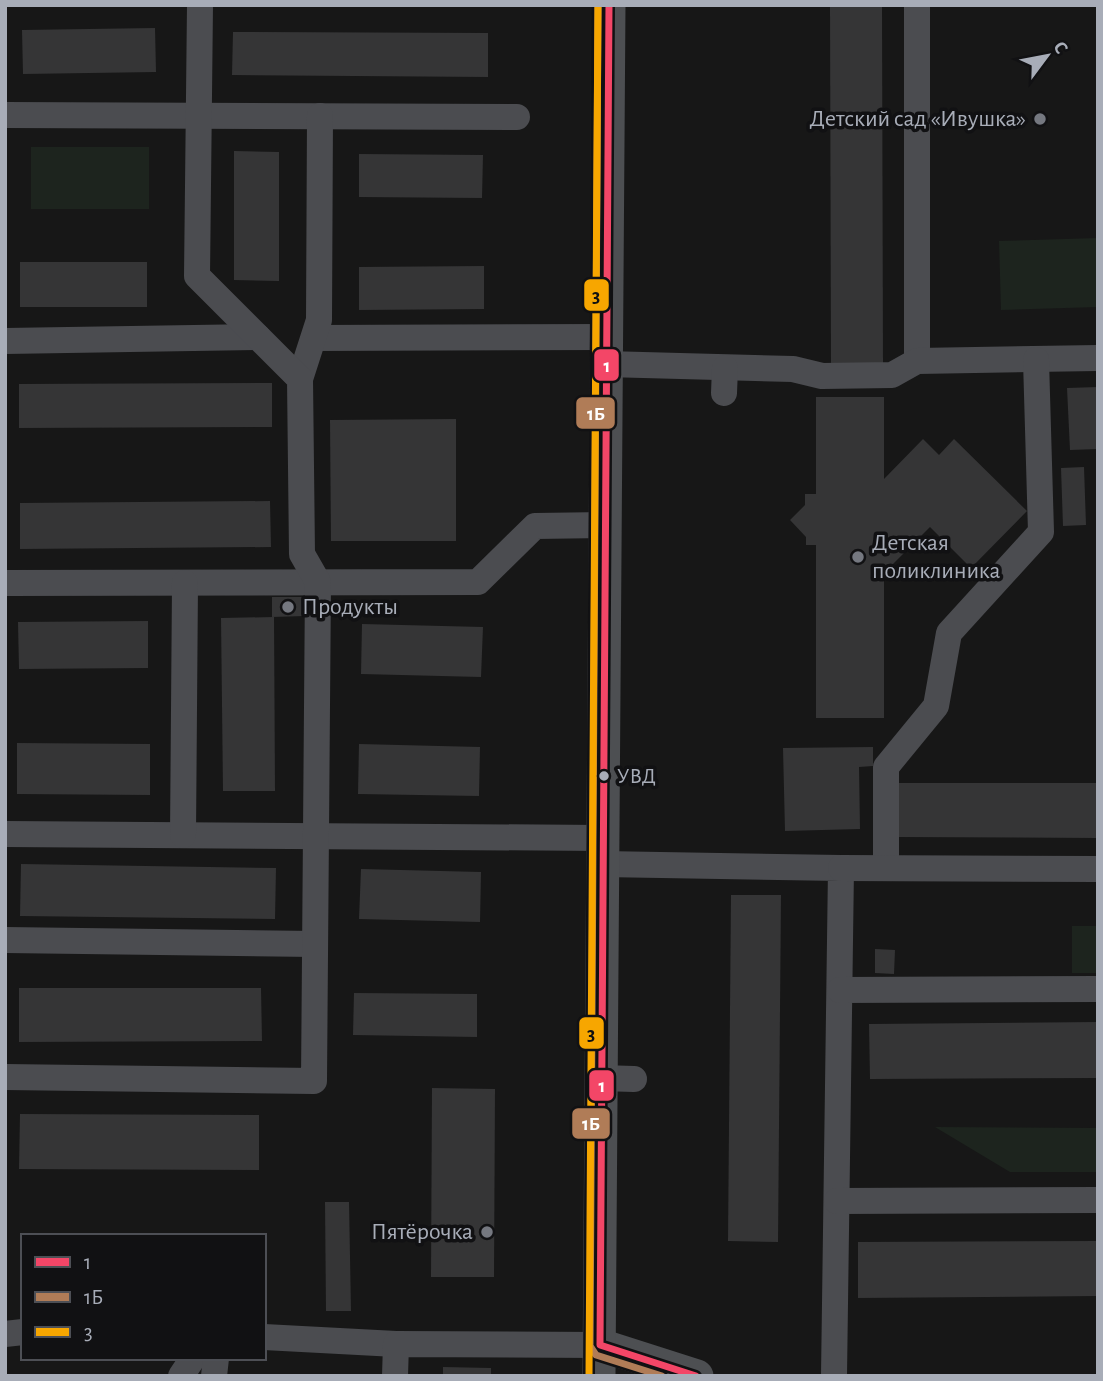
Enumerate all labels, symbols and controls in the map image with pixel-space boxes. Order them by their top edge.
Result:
north arrow [1012,21,1082,91]
text: С [1049,38,1071,57]
place label: Детский сад «Ивушка» [809,107,1026,131]
marker: Детский сад «Ивушка» [1032,111,1048,127]
line badge: 3 [583,278,610,312]
text: 3 [592,287,600,306]
line badge: 1 [593,348,620,382]
text: 1 [604,357,610,376]
line badge: 1Б [575,396,616,430]
text: 1Б [587,405,605,424]
place label: Детская поликлиника [872,531,1000,583]
marker: Детская поликлиника [850,549,866,565]
place label: Продукты [302,595,398,619]
marker: Продукты [280,599,296,615]
place label: УВД [617,765,656,787]
marker: УВД [597,769,611,783]
line badge: 3 [578,1016,605,1050]
text: 3 [587,1025,595,1044]
line badge: 1 [588,1069,615,1102]
text: 1 [599,1077,605,1096]
line badge: 1Б [571,1107,611,1140]
text: 1Б [582,1115,600,1134]
place label: Пятёрочка [371,1220,473,1244]
marker: Пятёрочка [479,1224,495,1240]
legend [21,1234,266,1360]
text: 1 [84,1252,91,1273]
text: 1Б [84,1287,103,1308]
text: 3 [84,1322,93,1343]

